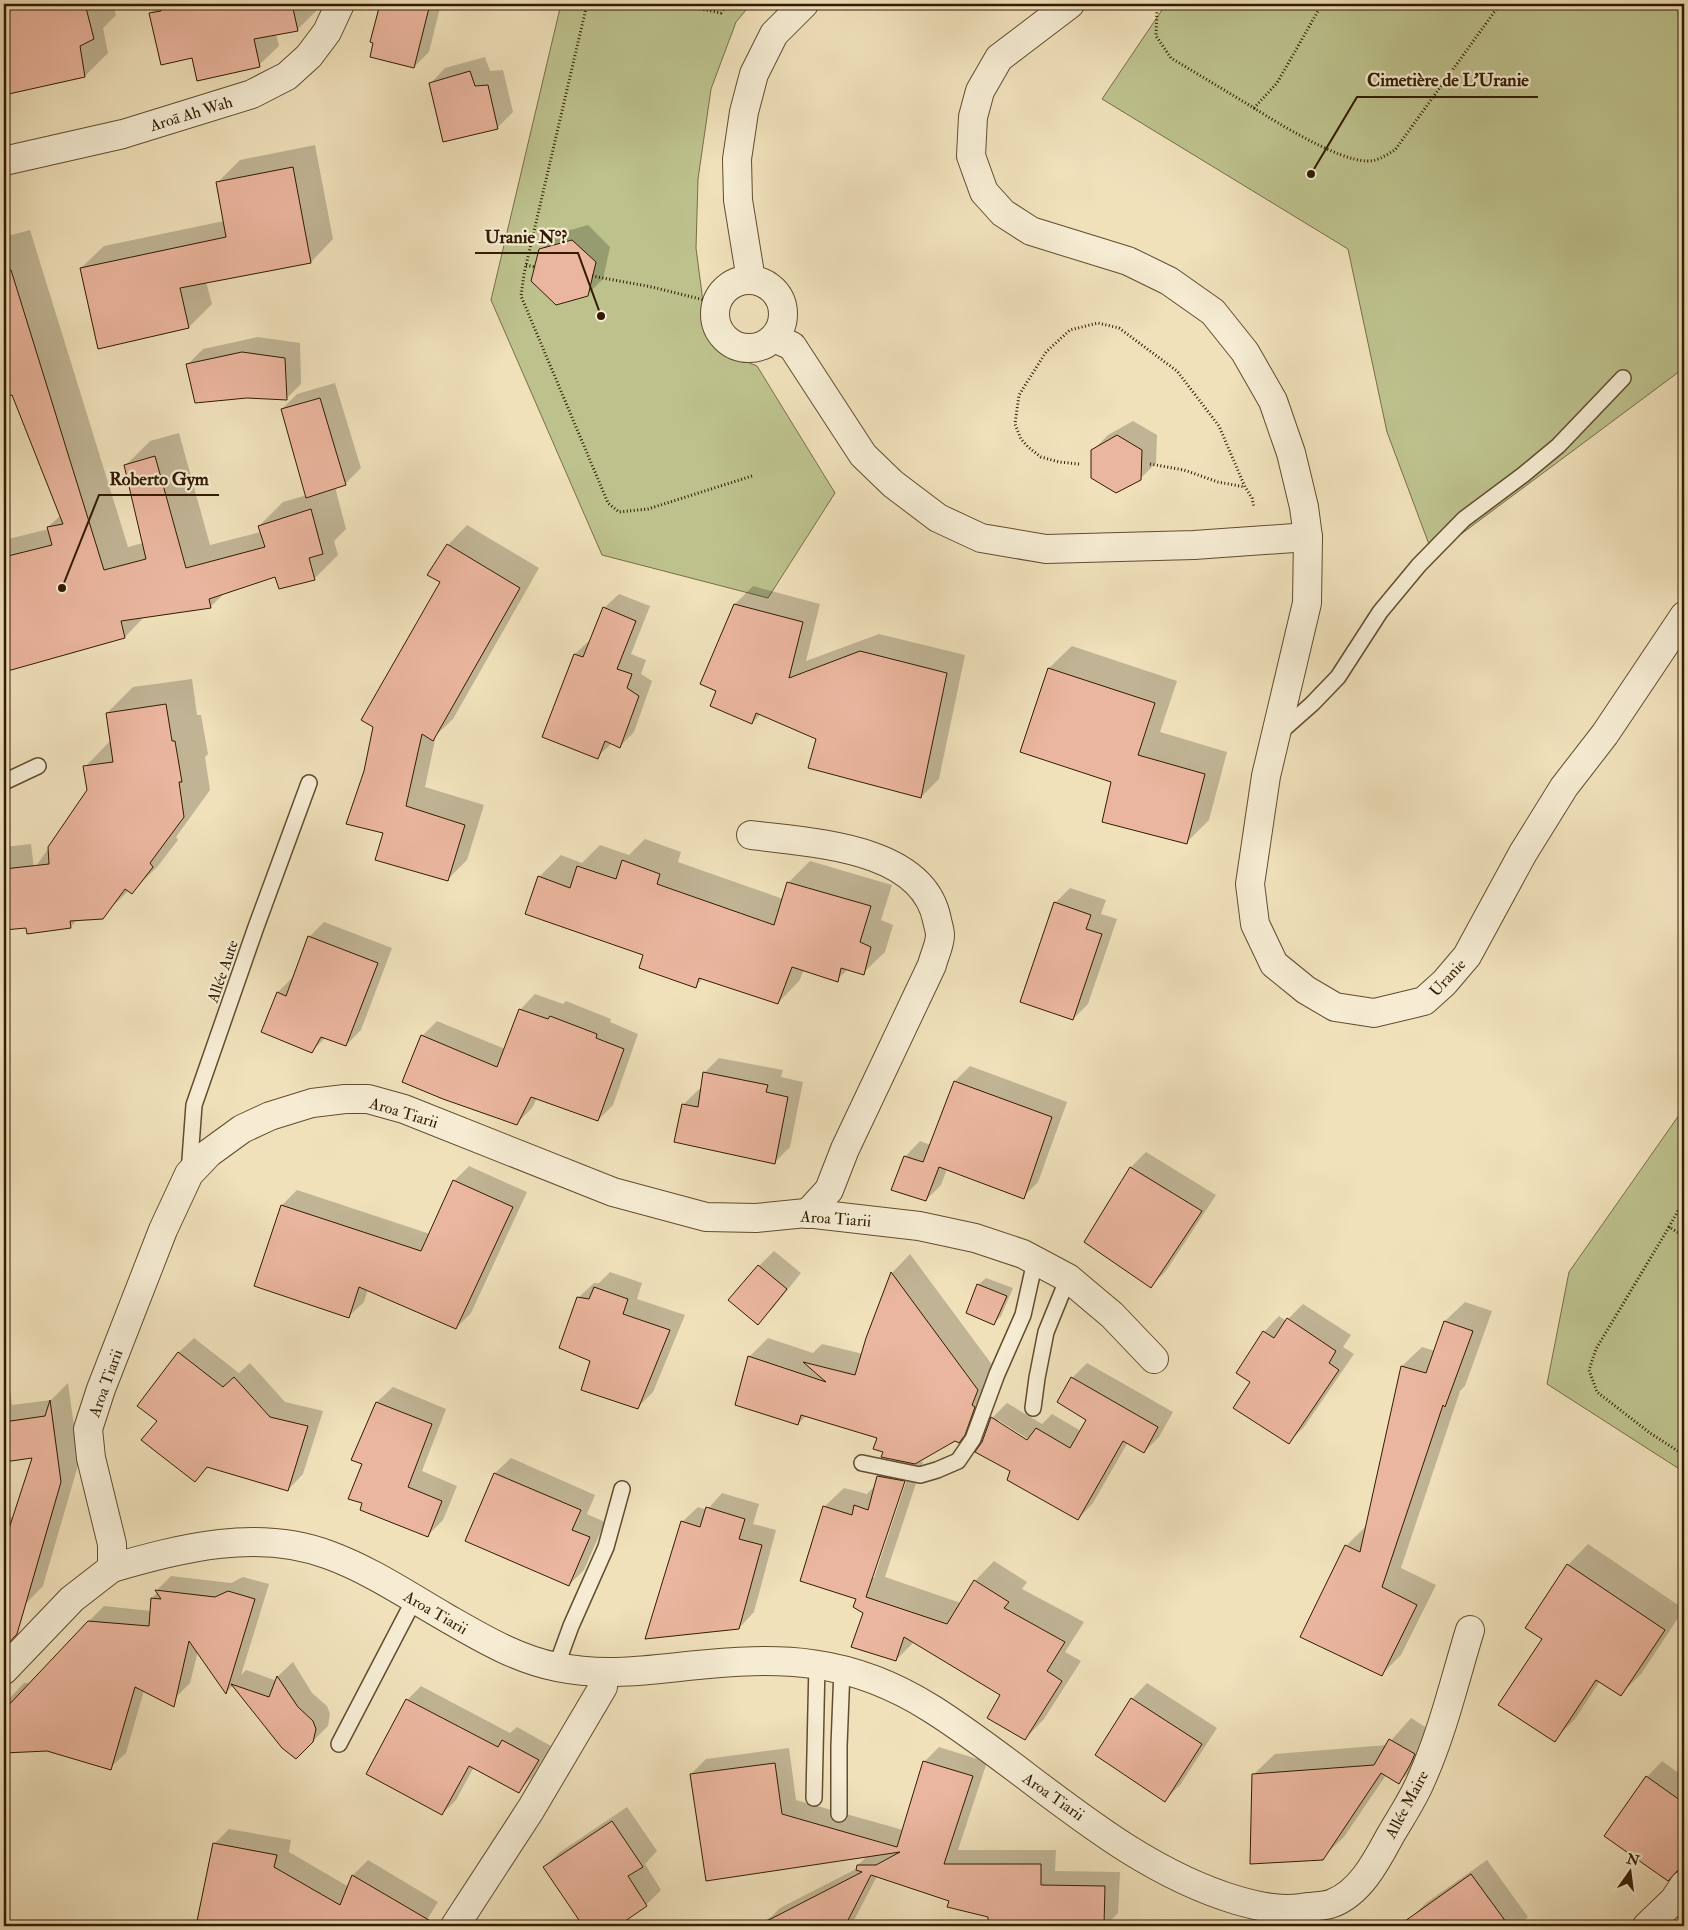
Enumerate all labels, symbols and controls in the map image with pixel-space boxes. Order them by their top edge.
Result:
callout: Cimetière de L'Uranie [1357,64,1538,97]
text: Cimetière de L'Uranie [1367,69,1529,92]
street label: Aroā Ah Wah [147,92,236,136]
callout: Uranie N°? [475,220,578,253]
text: Uranie N°? [485,226,567,249]
callout: Roberto Gym [99,462,219,495]
text: Roberto Gym [109,468,210,491]
street label: Allée Aute [203,937,243,1006]
street label: Uranie [1425,954,1470,1001]
street label: Aroa Tiarii [366,1093,440,1133]
street label: Aroa Tiarii [799,1206,872,1231]
street label: Aroa Tiarii [84,1347,127,1421]
street label: Aroa Tiarii [399,1586,471,1639]
street label: Allée Maire [1380,1767,1433,1843]
street label: Aroa Tiarii [1018,1768,1088,1825]
north arrow [1606,1848,1656,1898]
text: N [1624,1850,1642,1870]

